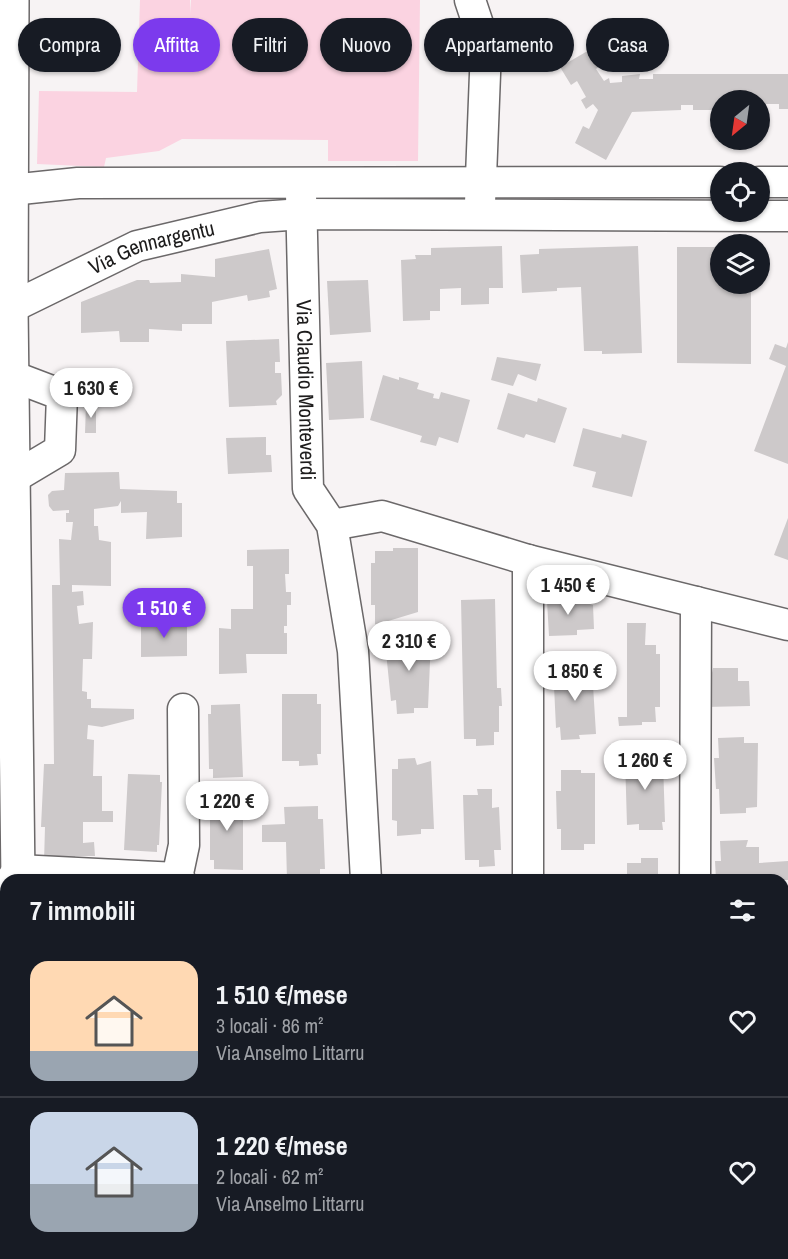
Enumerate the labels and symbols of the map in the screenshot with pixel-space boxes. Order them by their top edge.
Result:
north arrow [710,90,770,150]
street label: Via Gennargentu [84,213,217,281]
street label: Via Claudio Monteverdi [290,299,323,481]
pin: 1 630 € [36,368,146,419]
pin: 1 450 € [513,565,623,616]
pin: 1 510 € [109,588,219,639]
pin: 2 310 € [354,621,464,672]
pin: 1 850 € [520,651,630,702]
pin: 1 260 € [590,740,700,791]
pin: 1 220 € [172,781,282,832]

